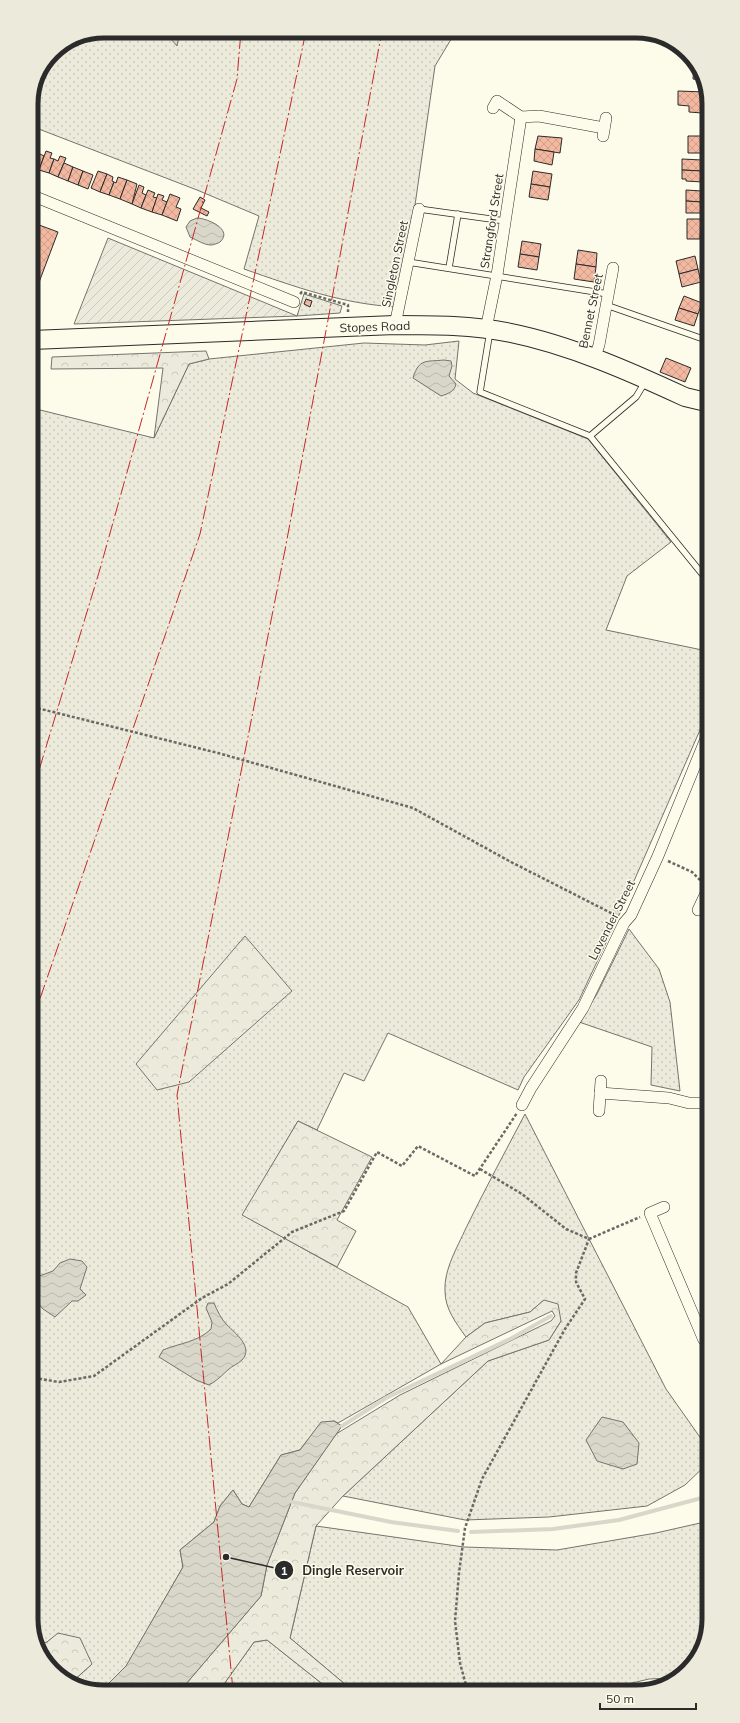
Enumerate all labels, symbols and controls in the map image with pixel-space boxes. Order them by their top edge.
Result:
street label: Strangford Street [477,172,506,269]
street label: Singleton Street [378,219,411,309]
street label: Bennet Street [575,272,606,350]
street label: Stopes Road [339,318,411,335]
street label: Lavender Street [585,877,638,962]
callout: Dingle Reservoir [274,1558,411,1583]
text: Dingle Reservoir [302,1562,405,1578]
text: 1 [280,1563,288,1578]
scale bar [600,1685,696,1711]
text: 50 m [606,1691,634,1706]

